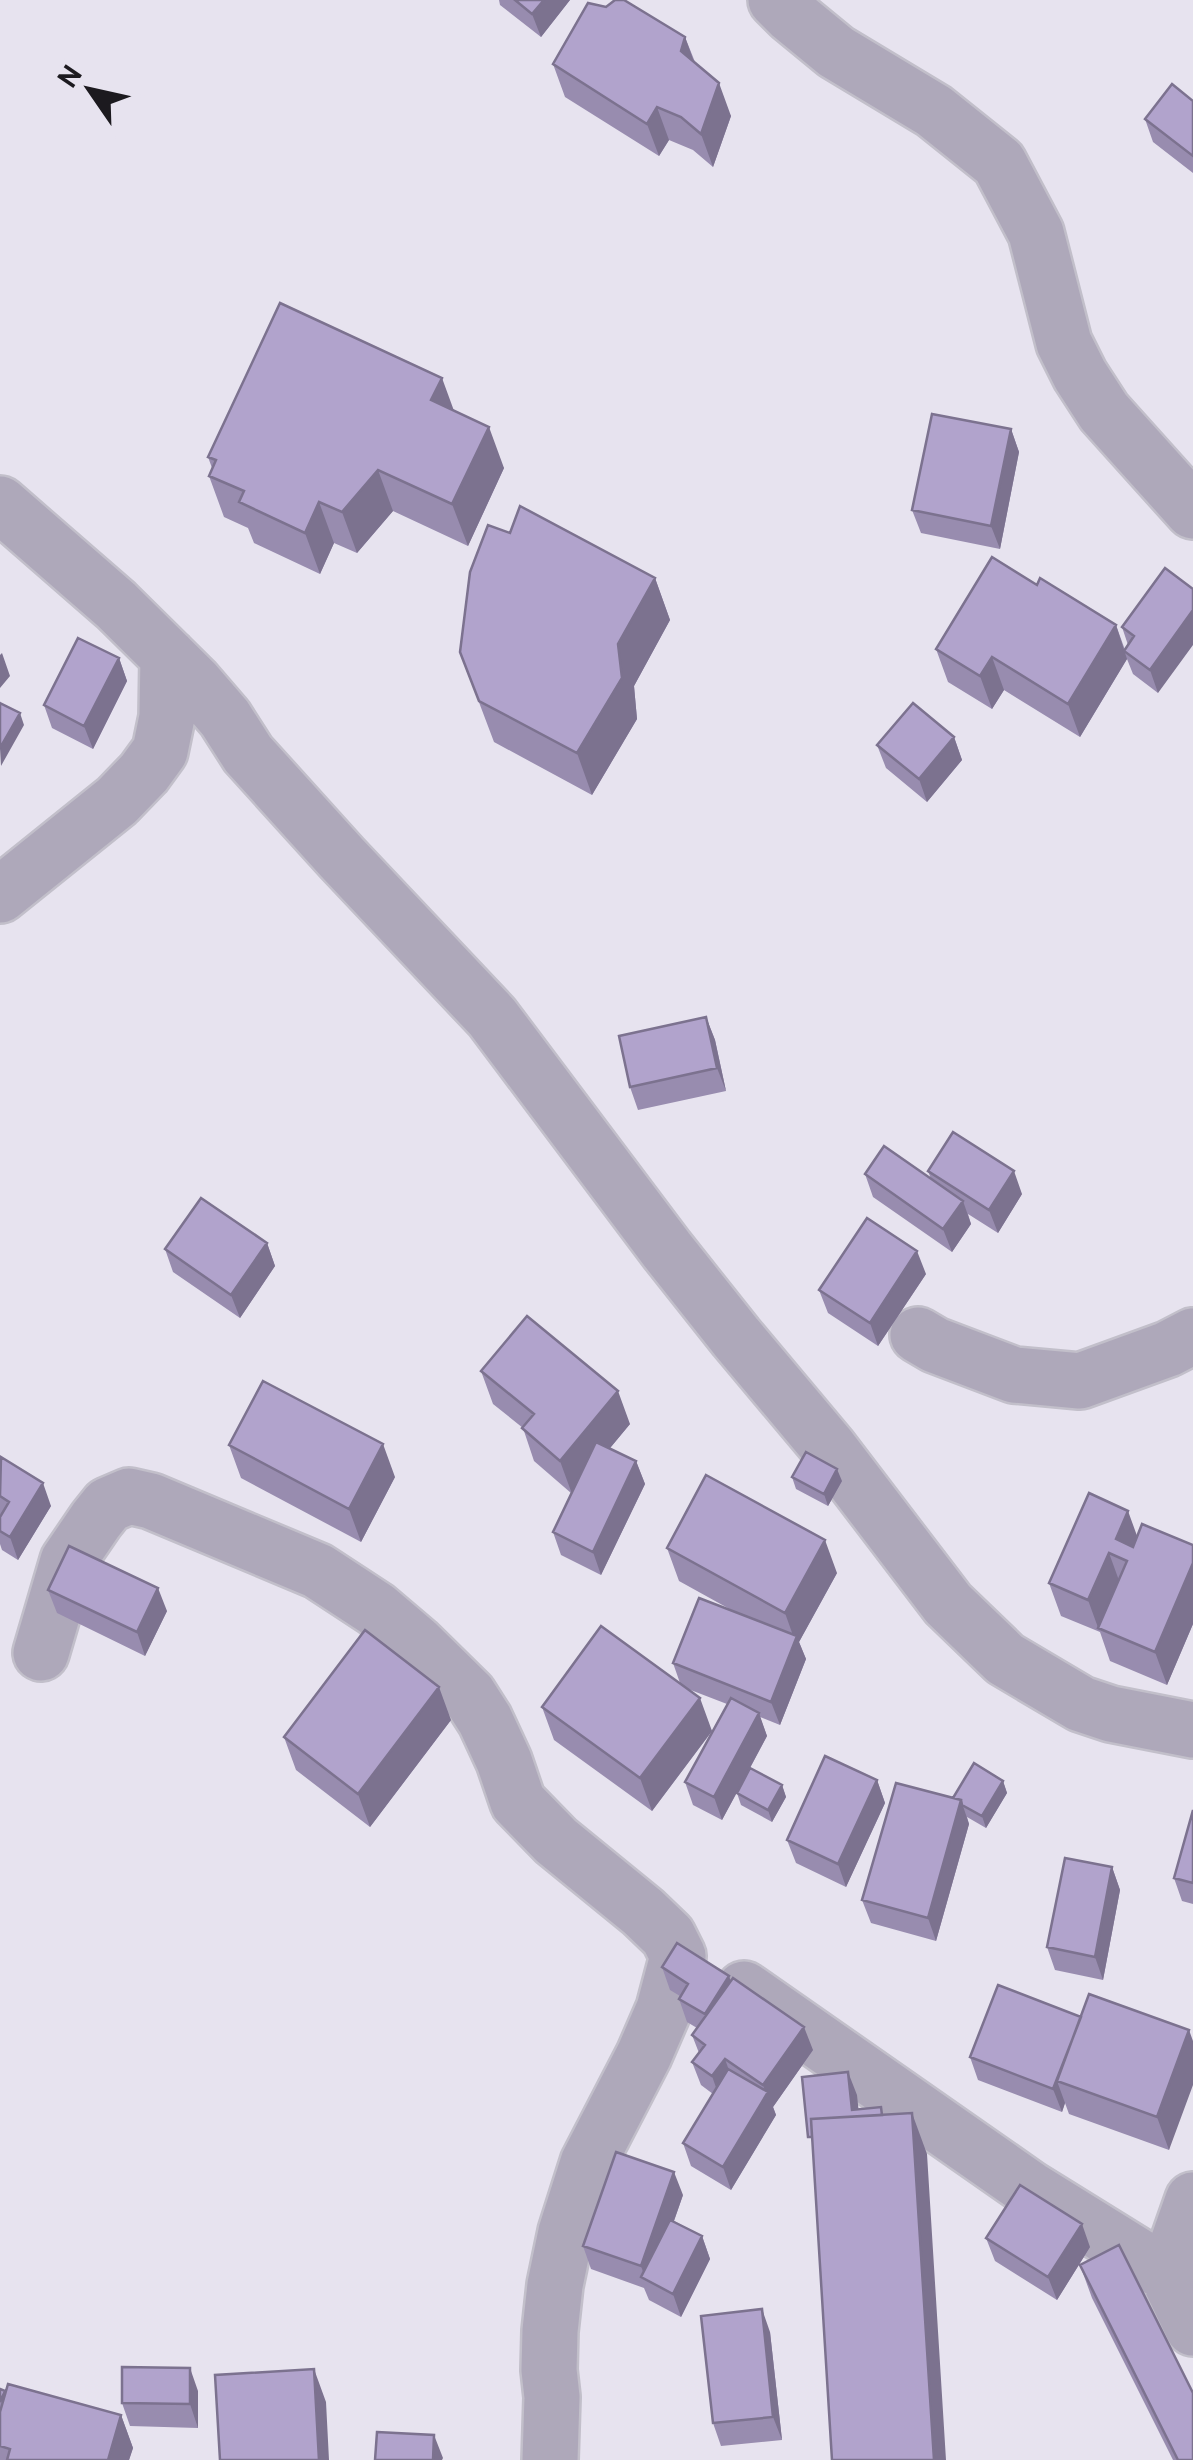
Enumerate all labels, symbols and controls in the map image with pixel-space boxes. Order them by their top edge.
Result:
north arrow [40,40,140,140]
text: N [51,59,92,96]

